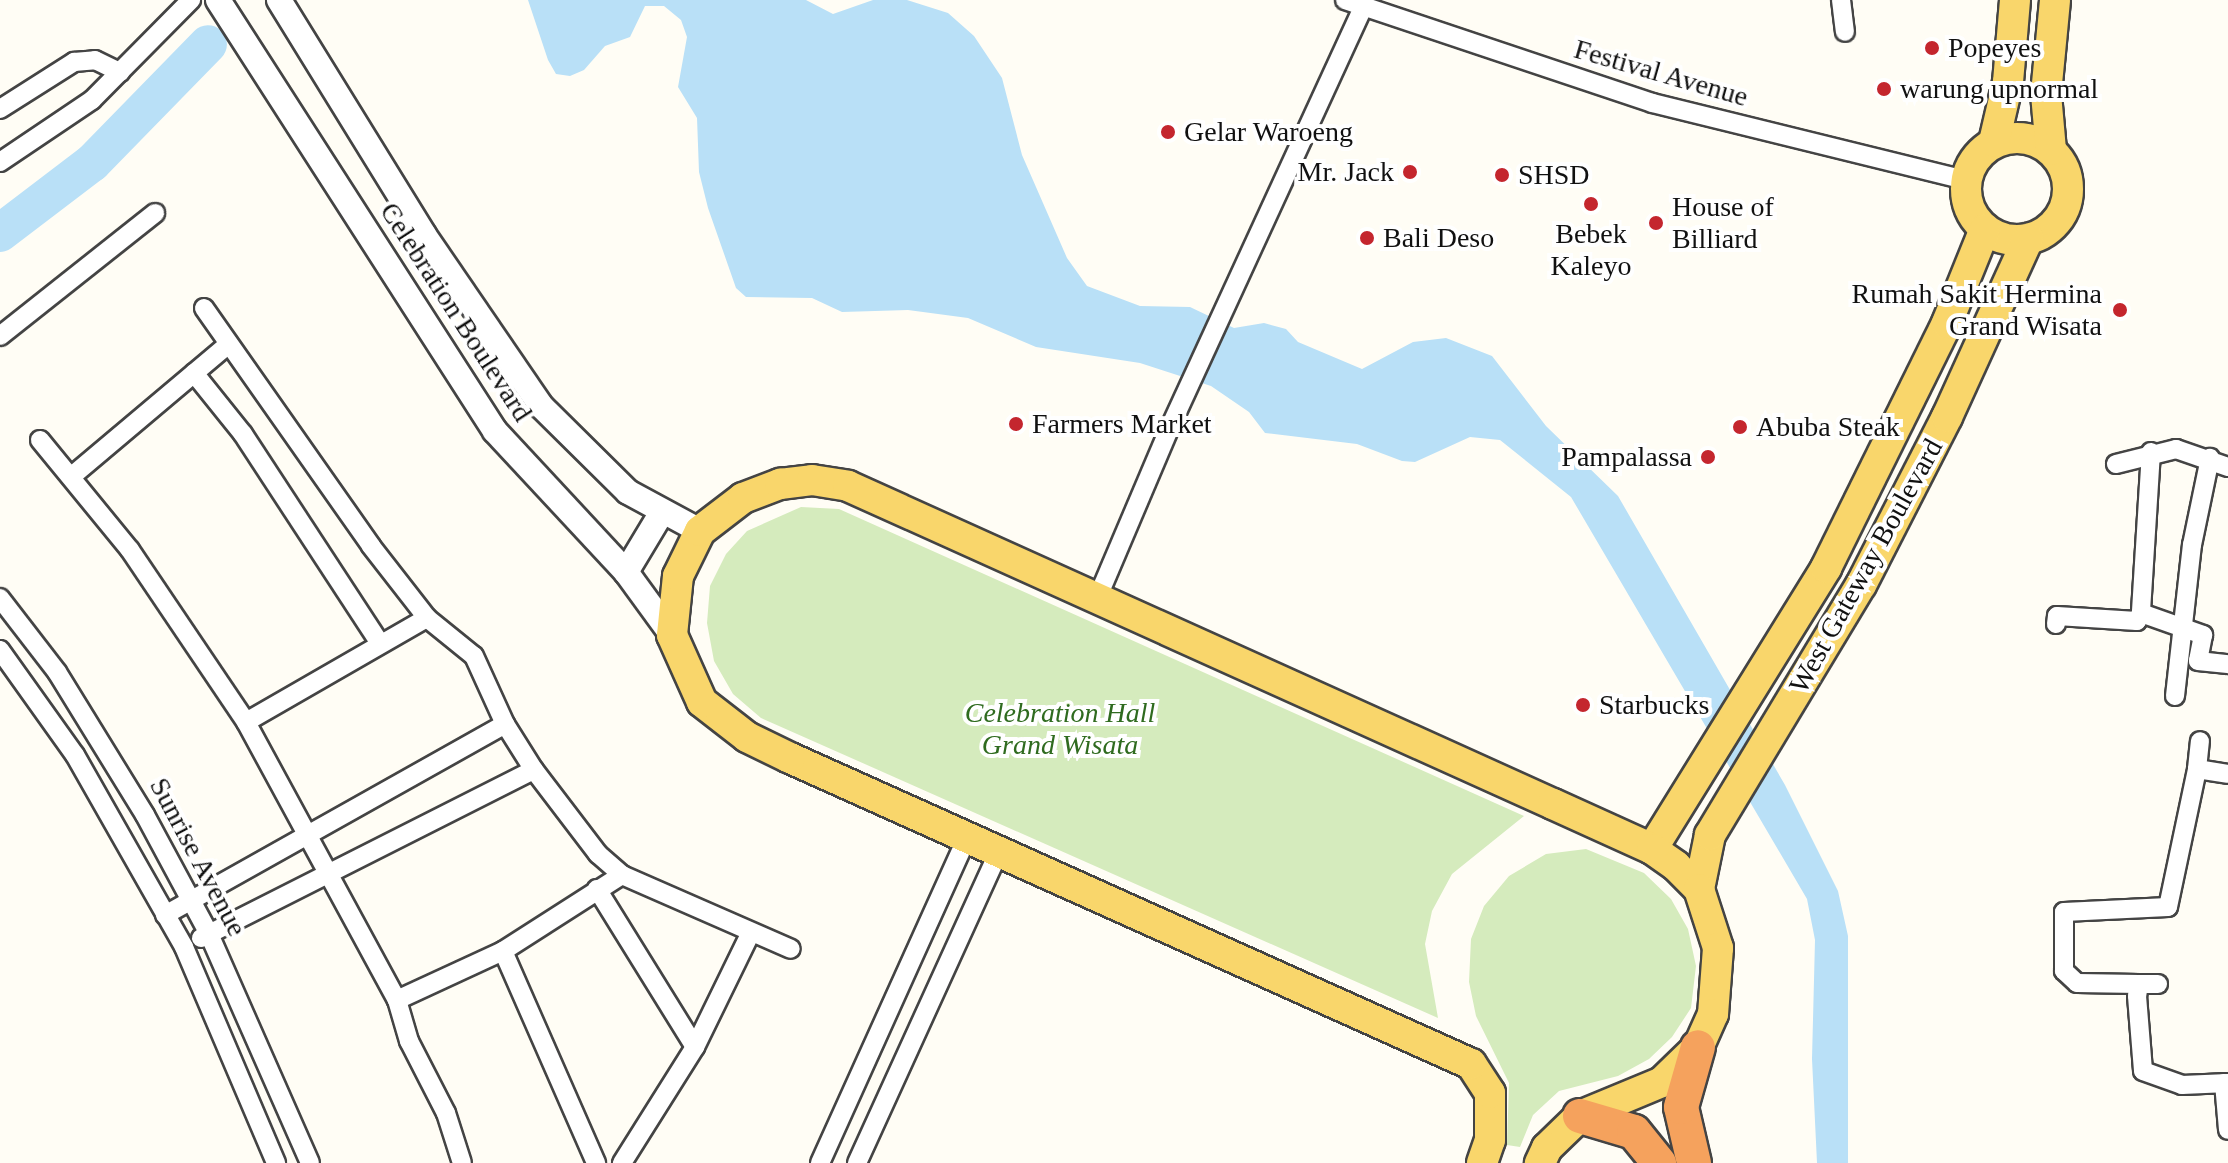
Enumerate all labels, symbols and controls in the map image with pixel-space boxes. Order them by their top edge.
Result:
place label: Popeyes [1948,31,2041,65]
street label: Festival Avenue [1570,32,1752,114]
marker: Popeyes [1923,39,1941,57]
place label: warung upnormal [1900,72,2098,106]
marker: warung upnormal [1875,80,1893,98]
place label: Gelar Waroeng [1184,115,1354,149]
marker: Gelar Waroeng [1159,123,1177,141]
place label: Mr. Jack [1298,155,1394,189]
place label: SHSD [1518,158,1590,192]
marker: Mr. Jack [1401,163,1419,181]
marker: SHSD [1493,166,1511,184]
place label: House of Billiard [1672,190,1774,256]
marker: Bebek Kaleyo [1582,195,1600,213]
street label: Celebration Boulevard [373,196,539,428]
marker: House of Billiard [1647,214,1665,232]
place label: Bebek Kaleyo [1551,217,1631,283]
place label: Bali Deso [1383,221,1494,255]
marker: Bali Deso [1358,229,1376,247]
place label: Rumah Sakit Hermina Grand Wisata [1852,277,2102,343]
marker: Rumah Sakit Hermina Grand Wisata [2109,299,2131,321]
place label: Farmers Market [1032,407,1212,441]
place label: Abuba Steak [1756,410,1900,444]
marker: Farmers Market [1007,415,1025,433]
marker: Abuba Steak [1731,418,1749,436]
street label: West Gateway Boulevard [1782,433,1950,699]
place label: Pampalassa [1561,440,1692,474]
marker: Pampalassa [1699,448,1717,466]
place label: Starbucks [1599,688,1709,722]
park label: Celebration Hall Grand Wisata [965,696,1155,762]
marker: Starbucks [1574,696,1592,714]
street label: Sunrise Avenue [142,771,254,943]

